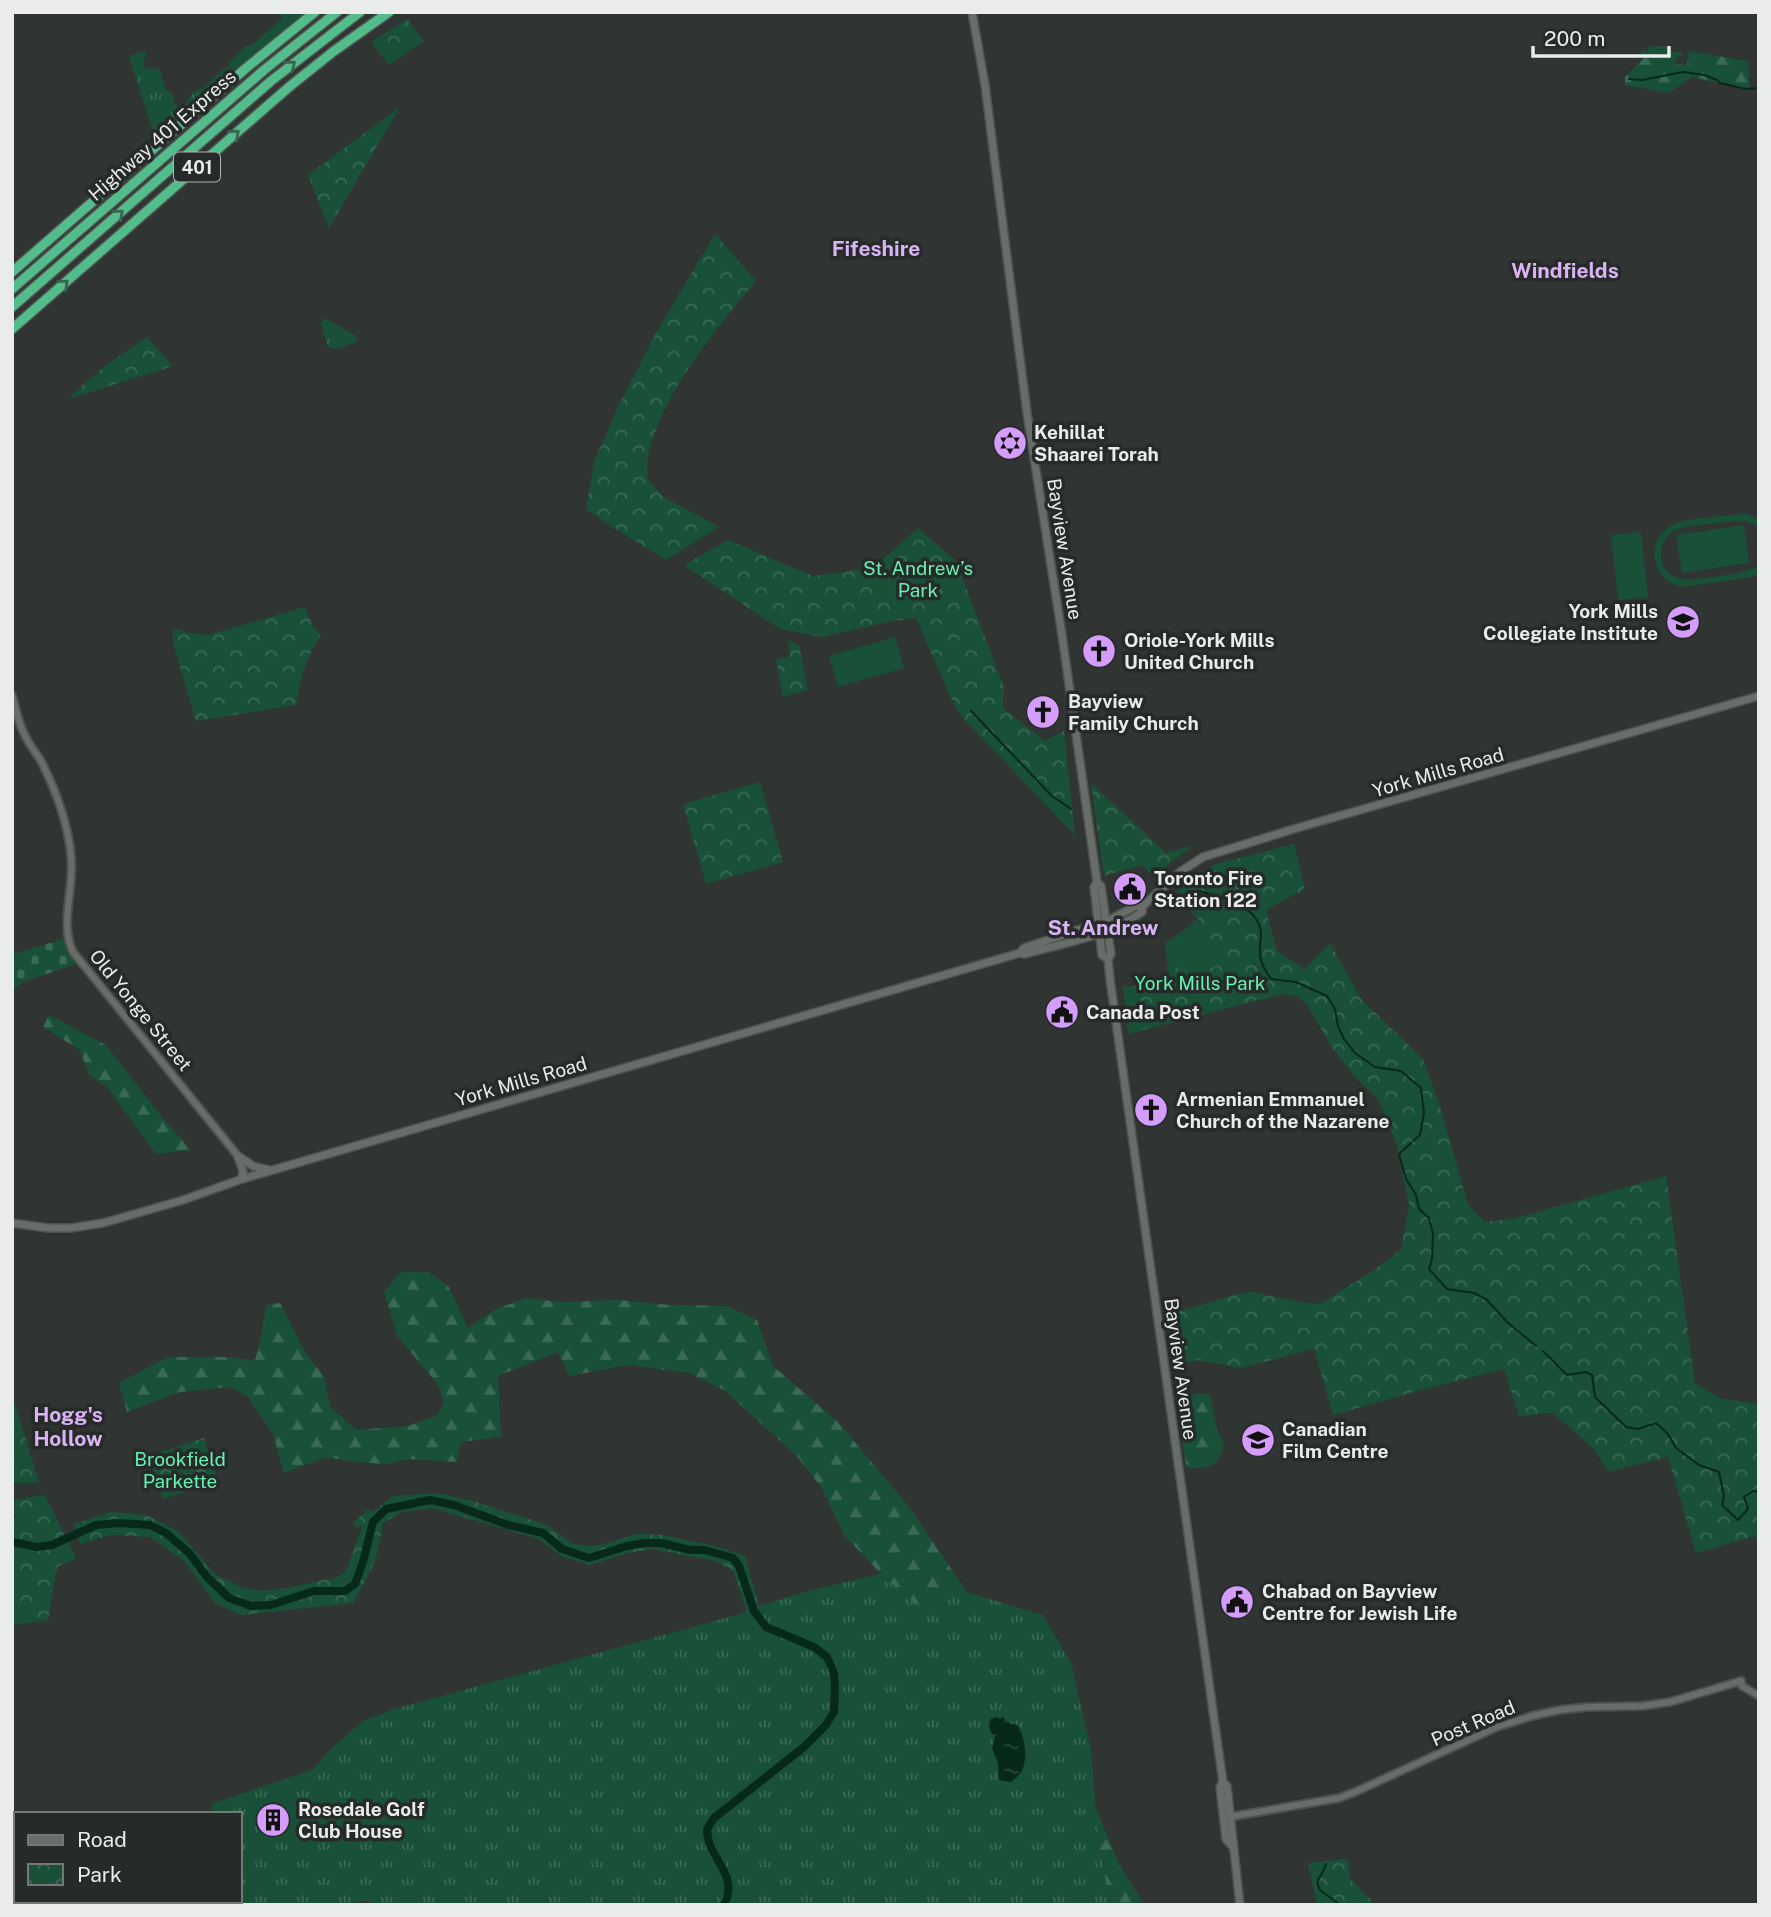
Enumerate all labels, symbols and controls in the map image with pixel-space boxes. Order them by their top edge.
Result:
scale bar [1533,14,1670,58]
text: 200 m [1544,26,1605,51]
one-way arrow [284,60,296,73]
street label: Highway 401 Express [84,65,240,205]
one-way arrow [227,130,240,142]
road number: 401 [174,152,220,182]
one-way arrow [111,210,124,222]
district label: Fifeshire [832,236,920,261]
district label: Windfields [1511,258,1619,283]
one-way arrow [55,280,68,292]
place label: Kehillat Shaarei Torah [1034,421,1159,465]
synagogue icon: Kehillat Shaarei Torah [991,424,1029,462]
street label: Bayview Avenue [1043,477,1087,621]
park label: St. Andrew’s Park [863,557,973,601]
place label: York Mills Collegiate Institute [1483,600,1658,644]
school or university icon: York Mills Collegiate Institute [1664,603,1702,641]
place label: Oriole-York Mills United Church [1124,629,1274,673]
church icon: Oriole-York Mills United Church [1080,632,1118,670]
place label: Bayview Family Church [1068,690,1199,734]
church icon: Bayview Family Church [1024,693,1062,731]
street label: York Mills Road [1370,743,1506,801]
place label: Toronto Fire Station 122 [1154,867,1263,911]
public building icon: Toronto Fire Station 122 [1111,870,1149,908]
district label: St. Andrew [1048,915,1159,940]
street label: Old Yonge Street [85,945,197,1075]
park label: York Mills Park [1134,972,1266,994]
public building icon: Canada Post [1043,993,1081,1031]
place label: Canada Post [1086,1001,1200,1023]
street label: York Mills Road [453,1052,589,1110]
place label: Armenian Emmanuel Church of the Nazarene [1176,1088,1390,1132]
church icon: Armenian Emmanuel Church of the Nazarene [1132,1091,1170,1129]
street label: Bayview Avenue [1160,1297,1202,1441]
district label: Hogg's Hollow [33,1402,103,1451]
place label: Canadian Film Centre [1282,1418,1389,1462]
school or university icon: Canadian Film Centre [1239,1421,1277,1459]
park label: Brookfield Parkette [134,1448,226,1492]
place label: Chabad on Bayview Centre for Jewish Life [1262,1580,1457,1624]
public building icon: Chabad on Bayview Centre for Jewish Life [1218,1583,1256,1621]
street label: Post Road [1428,1695,1518,1751]
place label: Rosedale Golf Club House [298,1798,425,1842]
building icon: Rosedale Golf Club House [254,1801,292,1839]
legend [14,1812,242,1903]
text: Road [77,1827,127,1852]
text: Park [77,1862,122,1887]

